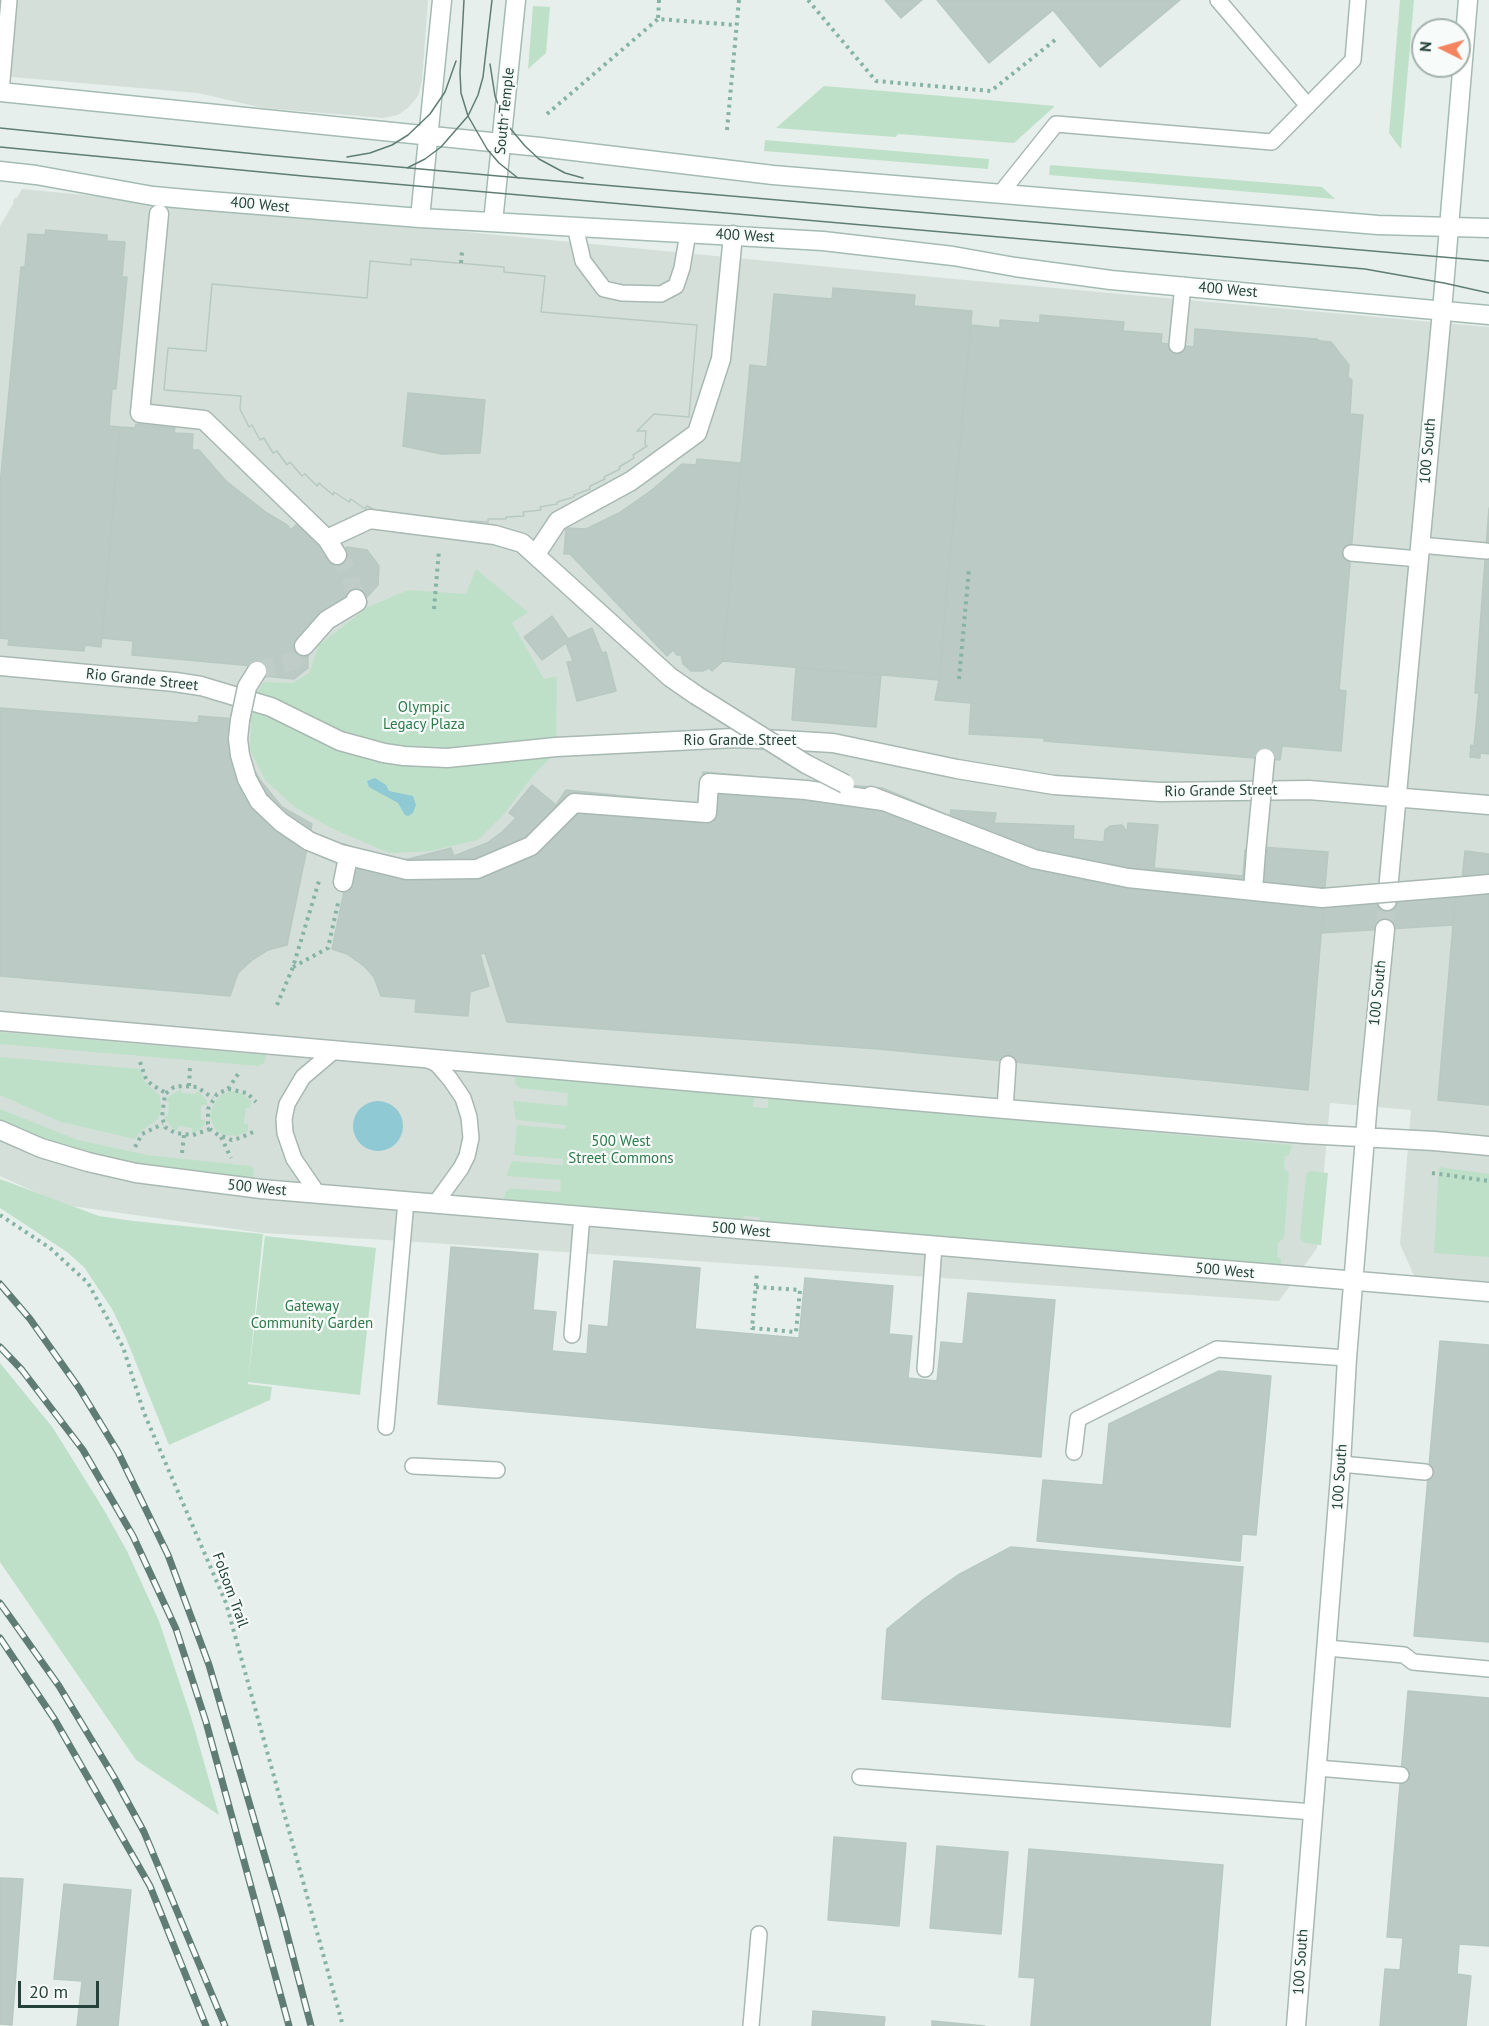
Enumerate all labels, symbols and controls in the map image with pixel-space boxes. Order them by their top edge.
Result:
north arrow [1411,18,1471,78]
text: N [1415,41,1435,53]
street label: South Temple [491,66,519,156]
street label: 400 West [230,193,290,217]
street label: 400 West [715,225,775,247]
street label: 400 West [1198,278,1258,302]
street label: 100 South [1416,417,1440,485]
street label: Rio Grande Street [85,665,199,695]
park label: Olympic Legacy Plaza [383,699,465,734]
street label: Rio Grande Street [684,732,796,750]
street label: Rio Grande Street [1164,781,1278,801]
street label: 100 South [1366,959,1390,1027]
park label: 500 West Street Commons [568,1133,674,1168]
street label: 500 West [227,1176,287,1200]
street label: 500 West [711,1218,771,1242]
street label: 500 West [1195,1259,1255,1283]
park label: Gateway Community Garden [251,1298,373,1333]
street label: 100 South [1329,1443,1351,1511]
street label: Folsom Trail [208,1550,252,1630]
street label: 100 South [1290,1928,1312,1996]
scale bar [21,1969,102,2007]
text: 20 m [29,1980,68,2003]

